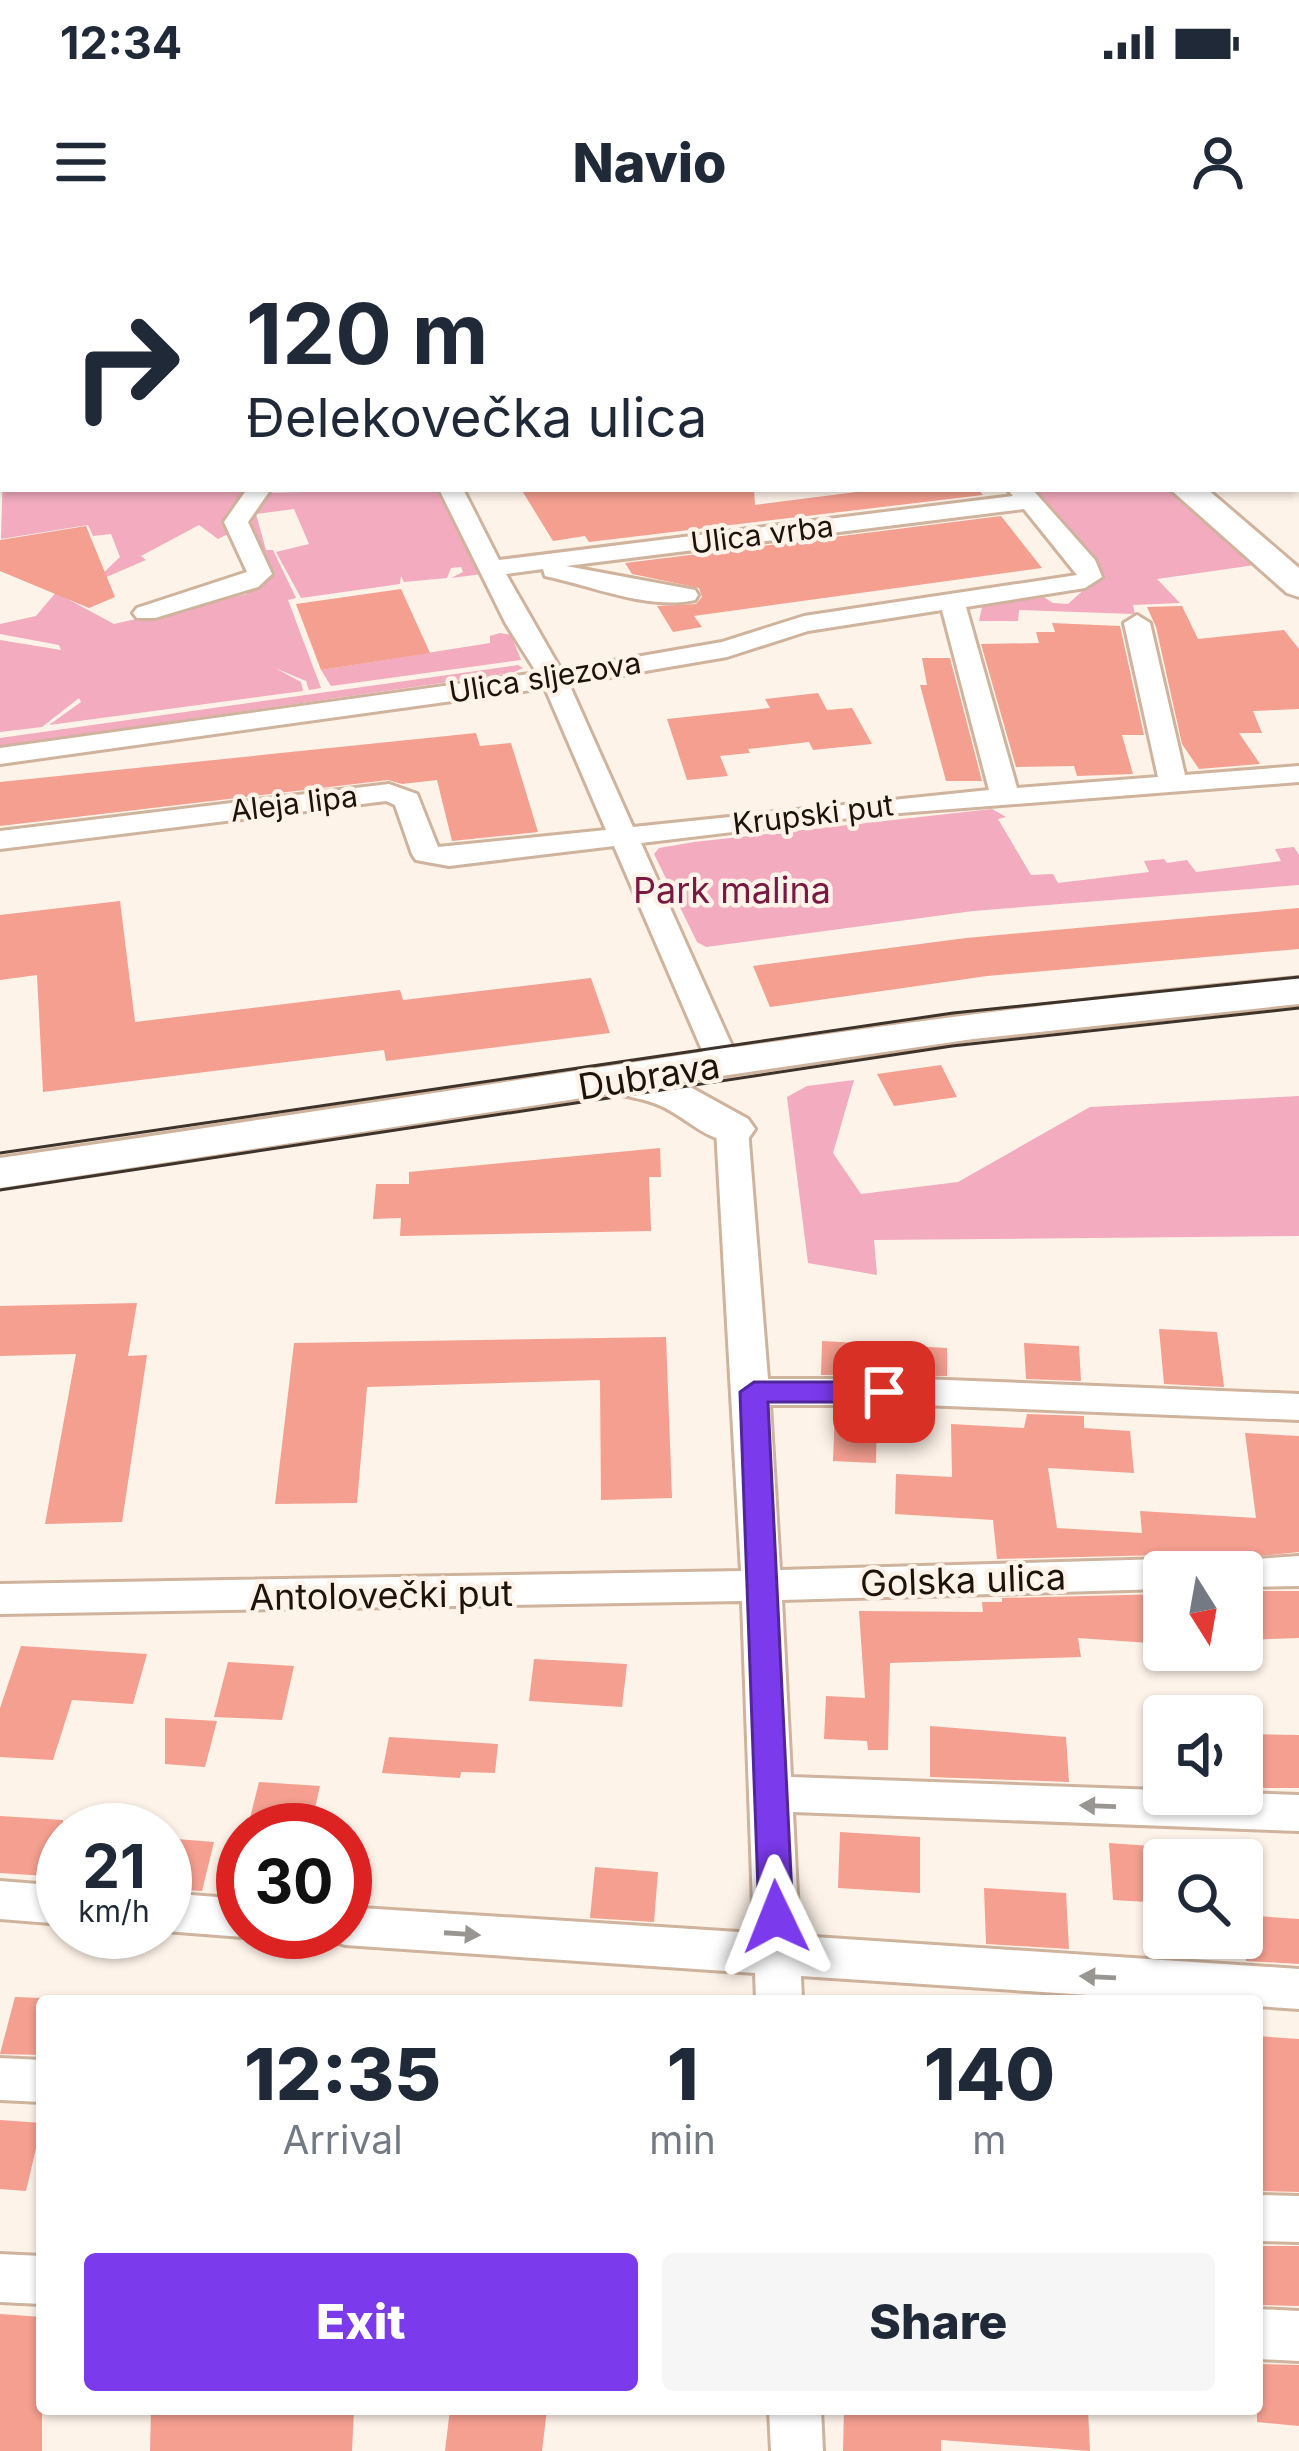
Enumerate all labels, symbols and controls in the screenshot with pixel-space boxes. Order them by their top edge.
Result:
text: 12:34 [60,15,182,70]
icon: menu [48,129,114,195]
icon: person [1185,129,1251,195]
text: Navio [572,130,727,195]
text: 120 m [246,283,488,384]
icon: right [48,288,204,444]
text: Đelekovečka ulica [246,385,707,450]
street label: Ulica vrba [688,507,835,561]
street label: Ulica sljezova [446,644,644,710]
street label: Aleja lipa [228,777,360,829]
street label: Krupski put [731,786,895,842]
park label: Park malina [633,868,831,912]
street label: Dubrava [575,1043,723,1109]
pin [833,1341,935,1443]
icon: arrive [851,1359,917,1425]
north arrow [1143,1551,1263,1671]
map controls [1143,1551,1263,1959]
street label: Golska ulica [859,1554,1067,1606]
street label: Antolovečki put [249,1571,513,1619]
button: sound [1143,1695,1263,1815]
one-way arrow [1078,1796,1116,1815]
speed limit sign: 30 [216,1803,372,1959]
text: 21 [82,1830,146,1902]
button: search [1143,1839,1263,1959]
position arrow [713,1854,839,1980]
text: km/h [78,1893,150,1929]
one-way arrow [444,1925,481,1944]
one-way arrow [1079,1968,1116,1987]
text: 12:35 [244,2030,441,2117]
text: 1 [667,2030,698,2117]
text: 140 [924,2030,1055,2117]
text: Arrival [283,2116,403,2163]
text: min [649,2116,716,2163]
text: m [972,2116,1007,2163]
button: Exit [84,2253,638,2391]
button: Share [662,2253,1215,2391]

